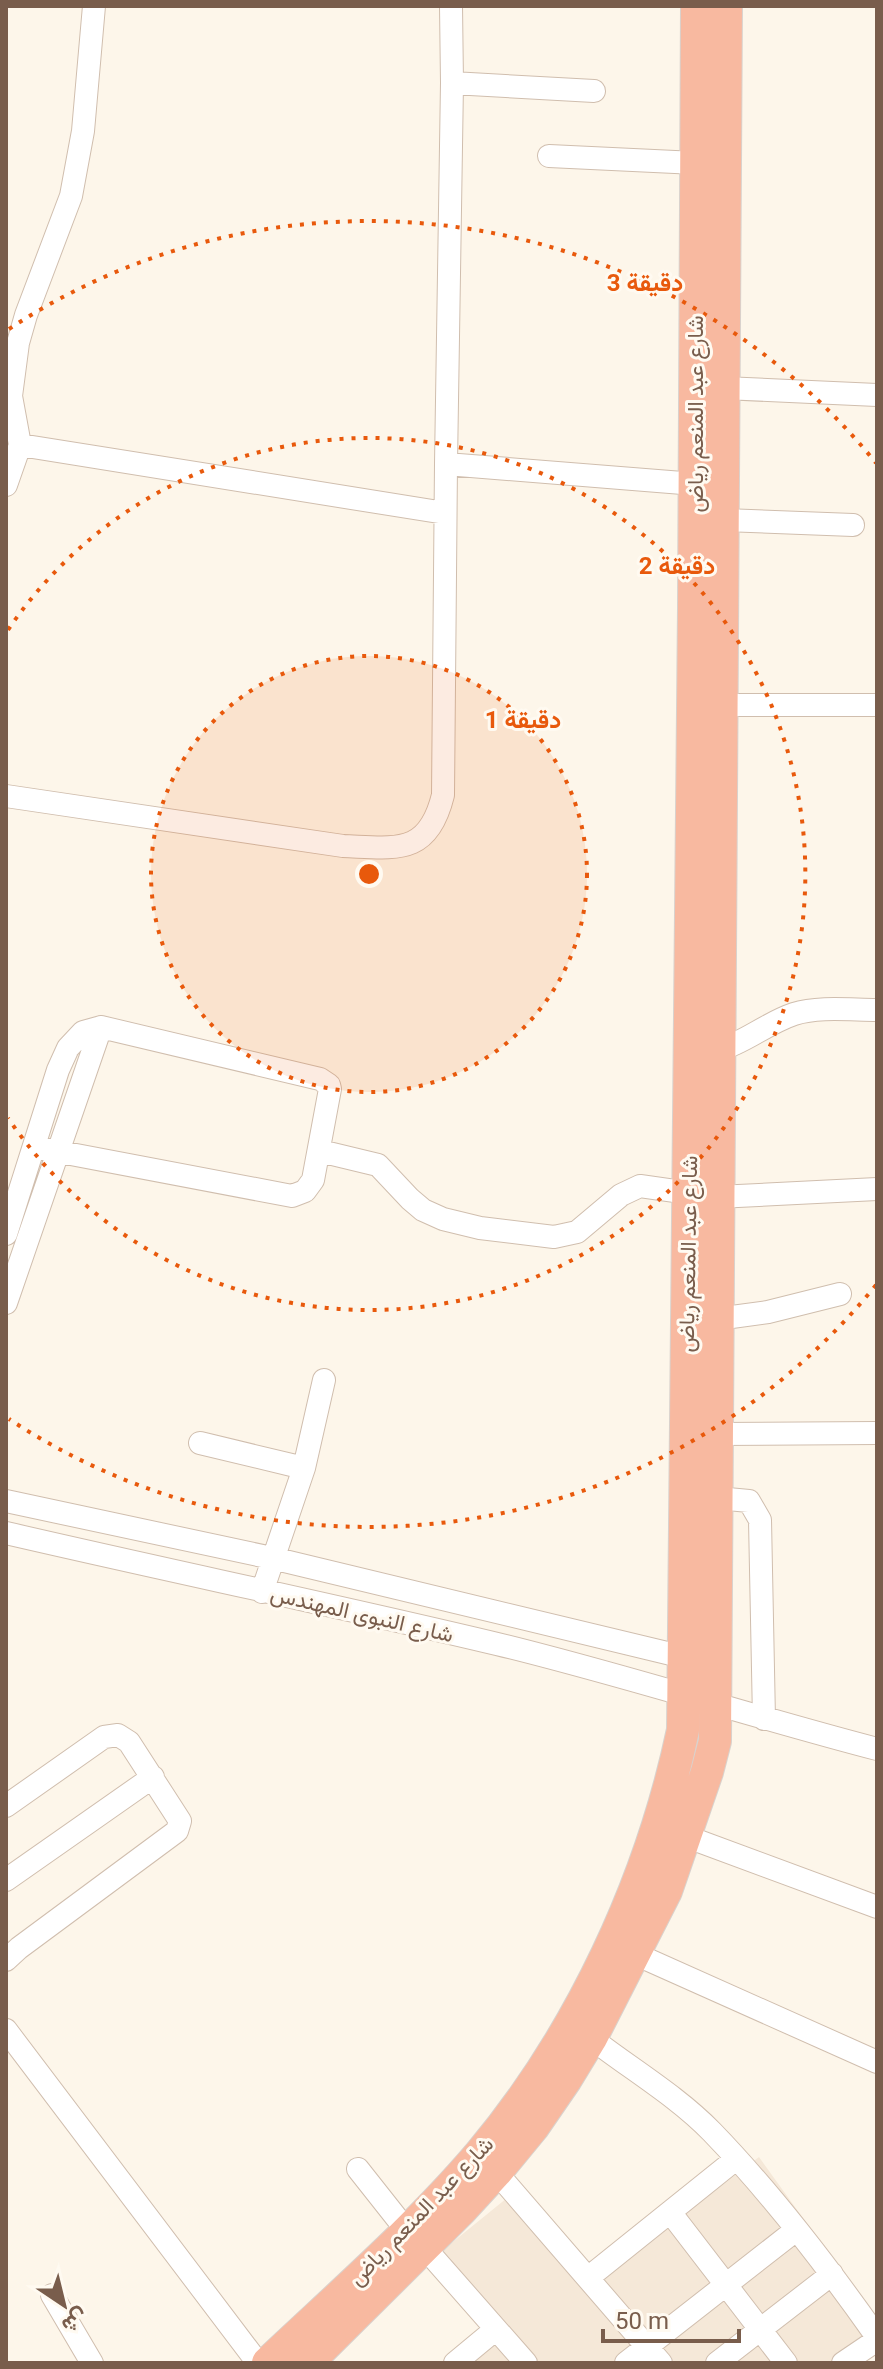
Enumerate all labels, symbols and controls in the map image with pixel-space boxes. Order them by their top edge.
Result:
text: 3 دقيقة [607,269,683,297]
street label: شارع عبد المنعم رياض [683,315,710,513]
text: 2 دقيقة [639,552,715,580]
text: 1 دقيقة [485,706,561,734]
centre of rings [355,860,383,888]
street label: شارع عبد المنعم رياض [674,1155,704,1353]
street label: شارع النبوى المهندس [268,1581,456,1649]
street label: شارع عبد المنعم رياض [344,2131,500,2292]
north arrow [24,2265,104,2345]
scale bar [603,2293,739,2343]
text: ش [57,2302,93,2339]
text: 50 m [615,2307,669,2335]

